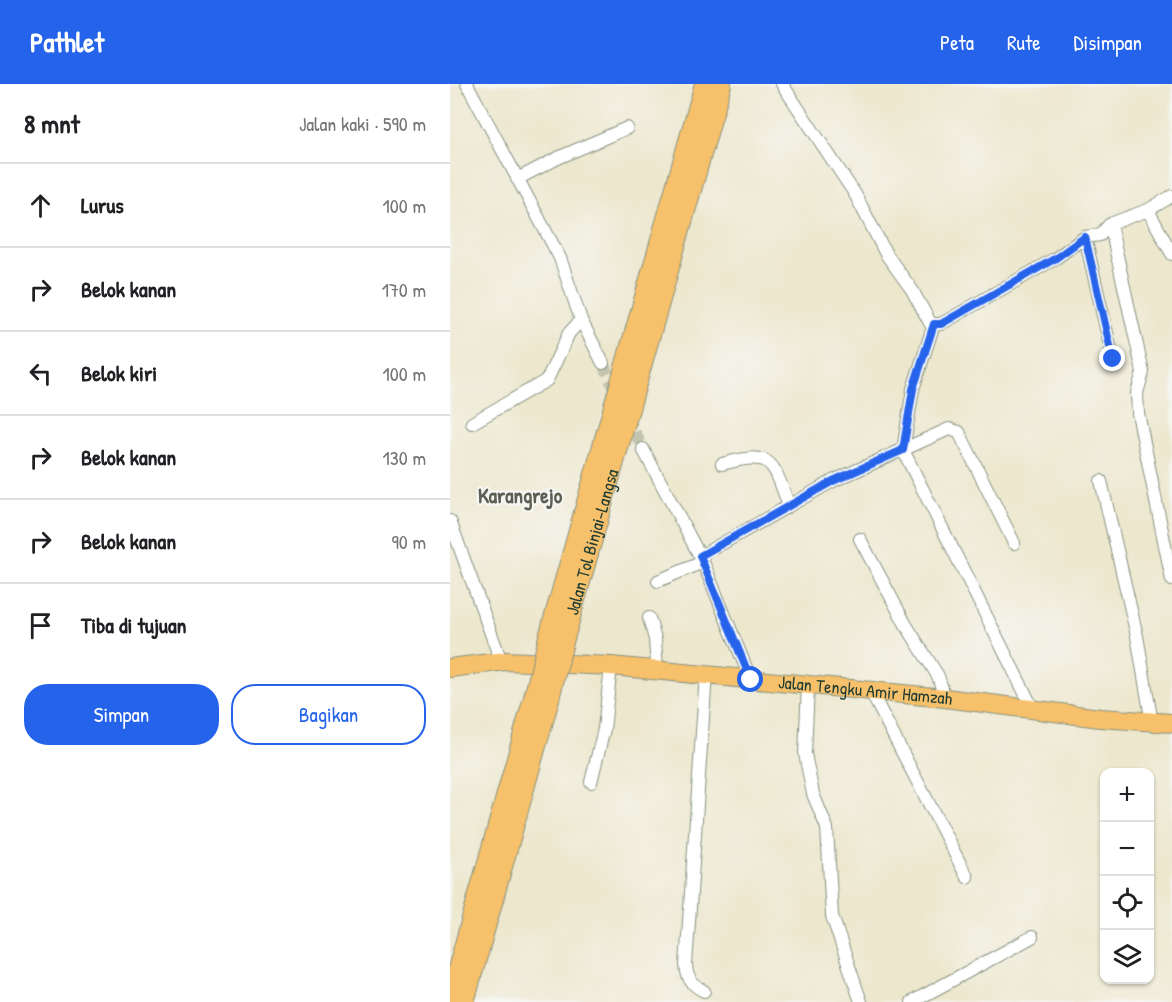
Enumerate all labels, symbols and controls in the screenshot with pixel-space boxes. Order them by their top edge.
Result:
text: Pathlet [30,23,104,61]
text: Peta [940,28,974,57]
text: Rute [1007,28,1041,57]
text: Disimpan [1074,28,1142,57]
text: 8 mnt [24,106,80,141]
text: Jalan kaki · 590 m [299,110,426,137]
icon: ahead [24,189,57,222]
text: Lurus [81,190,124,220]
text: 100 m [383,192,426,219]
icon: right [24,273,57,306]
text: Belok kanan [81,274,176,304]
text: 170 m [382,276,426,303]
route end [1099,345,1125,371]
icon: left [24,357,57,390]
text: Belok kiri [81,358,157,388]
text: 100 m [383,360,426,387]
icon: right [24,441,57,474]
text: Belok kanan [81,442,176,472]
text: 130 m [383,444,426,471]
street label: Jalan Tol Binjai–Langsa [559,466,624,618]
district label: Karangrejo [478,481,563,511]
icon: right [24,525,57,558]
text: Belok kanan [81,526,176,556]
text: 90 m [392,528,426,555]
icon: arrive [24,609,57,642]
text: Tiba di tujuan [81,610,186,640]
route start [737,666,763,692]
street label: Jalan Tengku Amir Hamzah [777,669,954,711]
button: Simpan [24,684,219,745]
button: Bagikan [231,684,426,745]
map controls [1100,768,1154,984]
button: + [1100,768,1154,822]
button: − [1100,822,1154,876]
button: locate [1100,876,1154,930]
button: layers [1100,930,1154,984]

